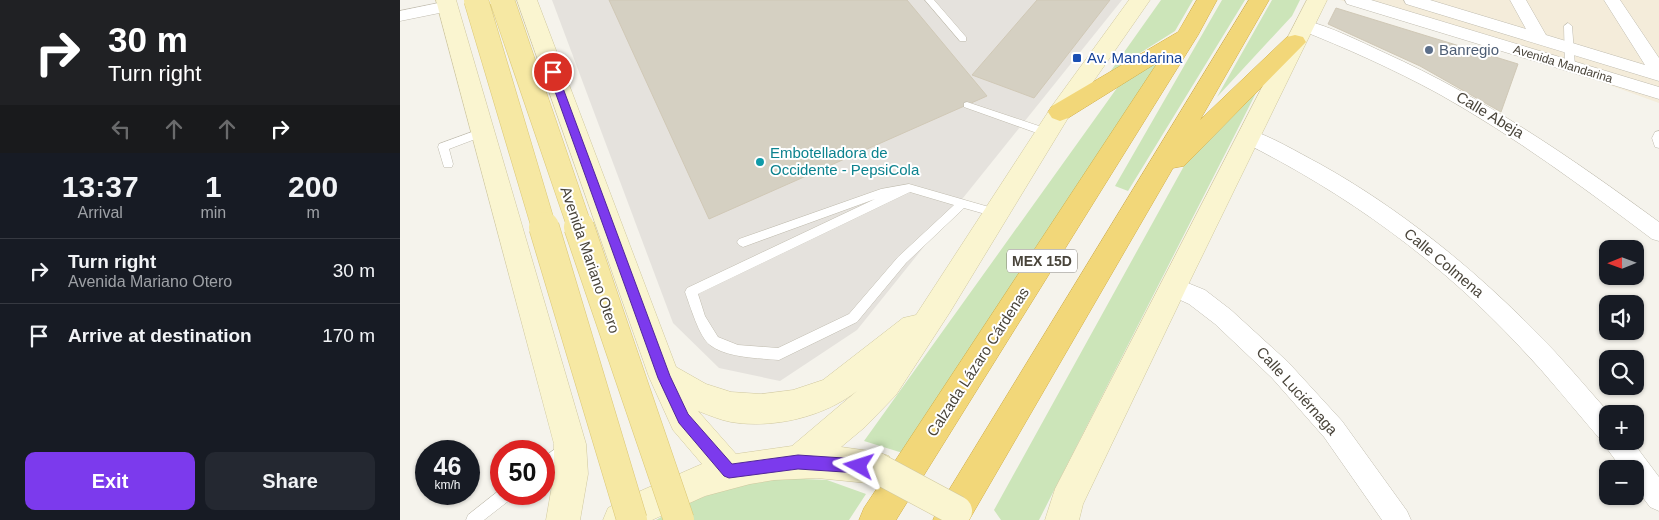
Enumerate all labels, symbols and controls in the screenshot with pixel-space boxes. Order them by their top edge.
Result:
icon: right [25,20,90,85]
text: 30 m [108,20,188,59]
place label: Banregio [1439,41,1499,58]
street label: Avenida Mandarina [1512,42,1615,86]
marker: Banregio [1423,44,1435,56]
place label: Av. Mandarina [1087,49,1183,66]
pin [532,51,574,93]
marker: Av. Mandarina [1071,52,1083,64]
icon: arrive [539,58,567,86]
text: Turn right [108,61,201,86]
street label: Calle Abeja [1453,88,1528,142]
icon: left [107,115,135,143]
icon: ahead [160,115,188,143]
icon: ahead [213,115,241,143]
icon: right [266,115,294,143]
place label: Embotelladora de Occidente - PepsiCola [770,144,920,178]
marker: Embotelladora de Occidente - PepsiCola [754,156,766,168]
text: 13:37 [62,170,139,203]
text: 1 [205,170,222,203]
text: 200 [288,170,338,203]
street label: Avenida Mariano Otero [557,184,624,335]
text: Arrival [78,204,123,221]
text: min [200,204,226,221]
text: m [306,204,320,221]
street label: Calle Colmena [1401,224,1488,301]
north arrow [1599,240,1644,285]
map controls [1599,240,1644,505]
road number: MEX 15D [1007,250,1077,272]
text: Turn right [68,251,156,272]
icon: right [25,257,53,285]
text: 30 m [333,260,375,281]
text: Avenida Mariano Otero [68,273,232,290]
street label: Calzada Lázaro Cárdenas [923,284,1032,439]
button: sound [1599,295,1644,340]
icon: arrive [25,322,53,350]
text: Arrive at destination [68,325,252,346]
text: 170 m [322,325,375,346]
street label: Calle Luciérnaga [1253,343,1342,439]
button: search [1599,350,1644,395]
button: + [1599,405,1644,450]
position arrow [832,439,884,491]
speed limit sign: 50 [490,440,555,505]
button: Exit [25,452,195,510]
button: Share [205,452,375,510]
text: 46 [434,452,461,480]
button: − [1599,460,1644,505]
text: km/h [434,478,461,492]

